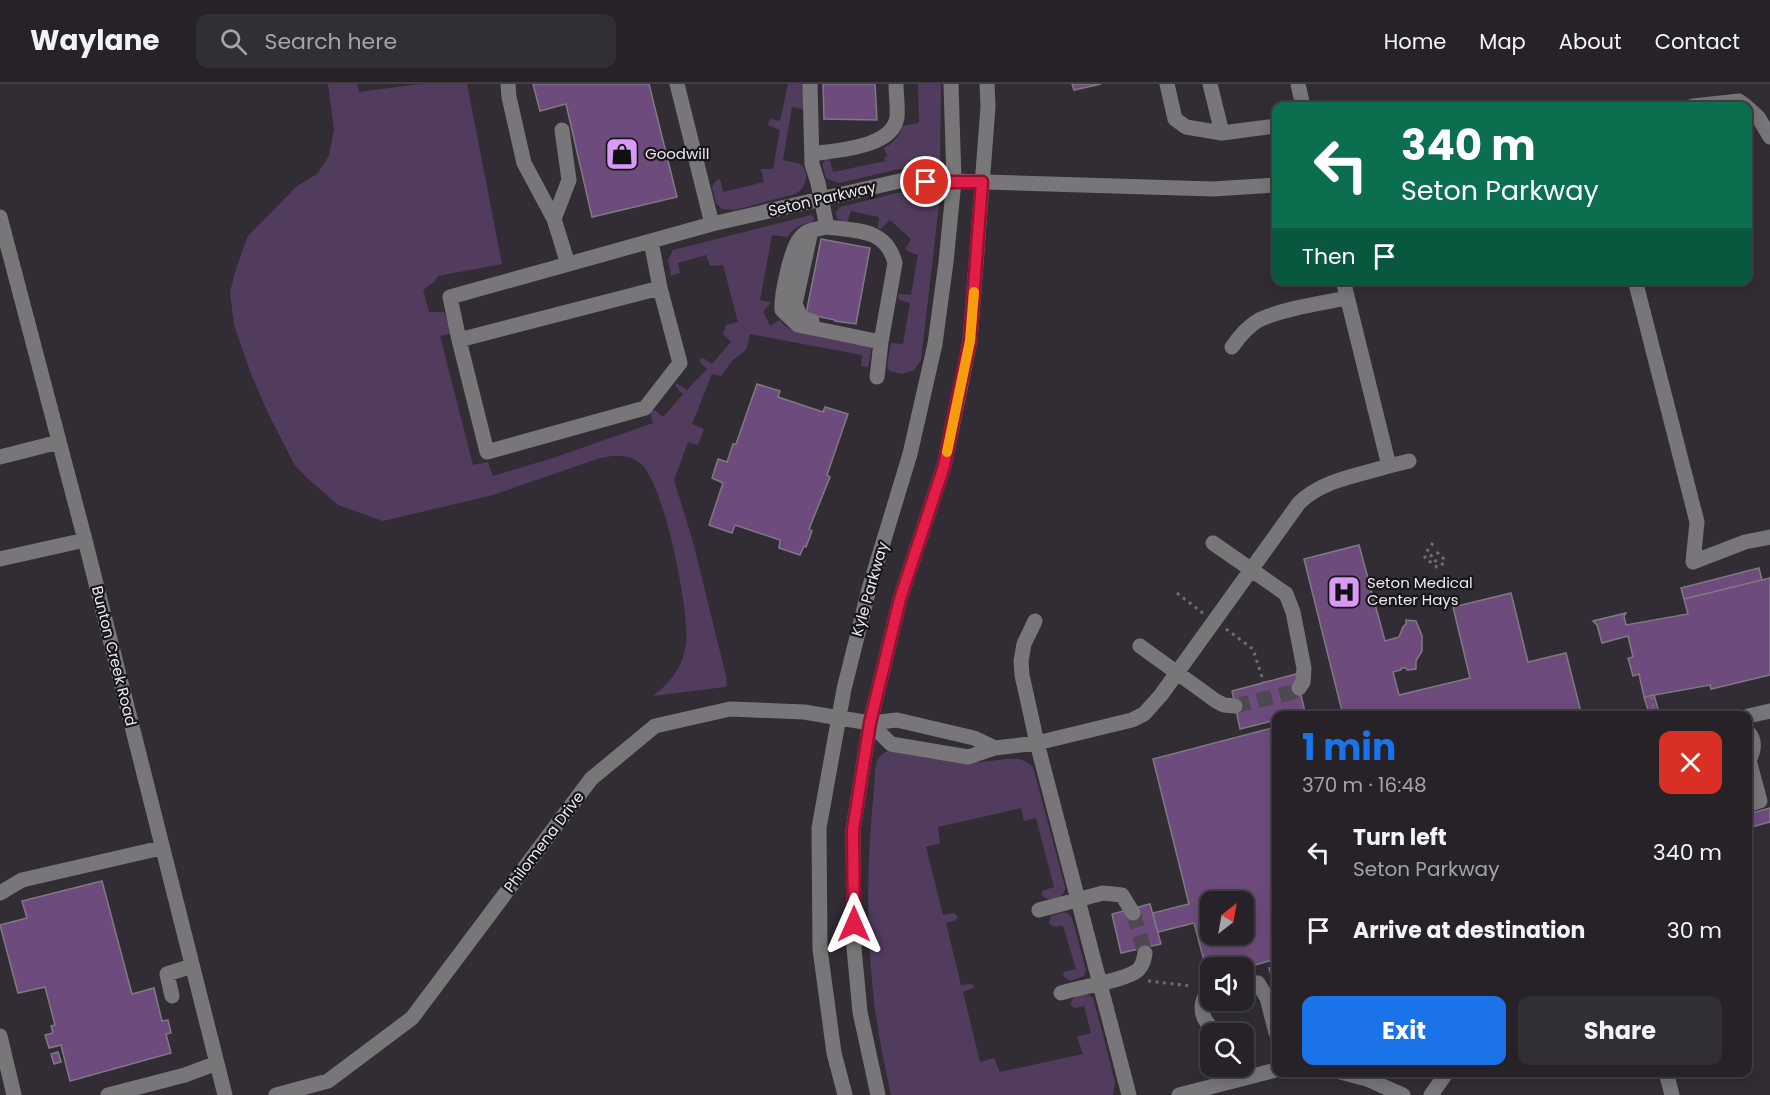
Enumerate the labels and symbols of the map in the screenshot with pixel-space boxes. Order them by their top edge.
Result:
shop icon: Goodwill [604,136,640,172]
place label: Goodwill [645,143,709,164]
pin [900,156,951,207]
street label: Seton Parkway [766,176,878,221]
street label: Kyle Parkway [846,539,893,639]
place label: Seton Medical Center Hays [1367,572,1473,610]
hospital icon: Seton Medical Center Hays [1326,574,1362,610]
street label: Bunton Creek Road [87,584,142,728]
street label: Philomena Drive [499,787,589,896]
north arrow [1200,891,1254,945]
position arrow [822,892,886,956]

